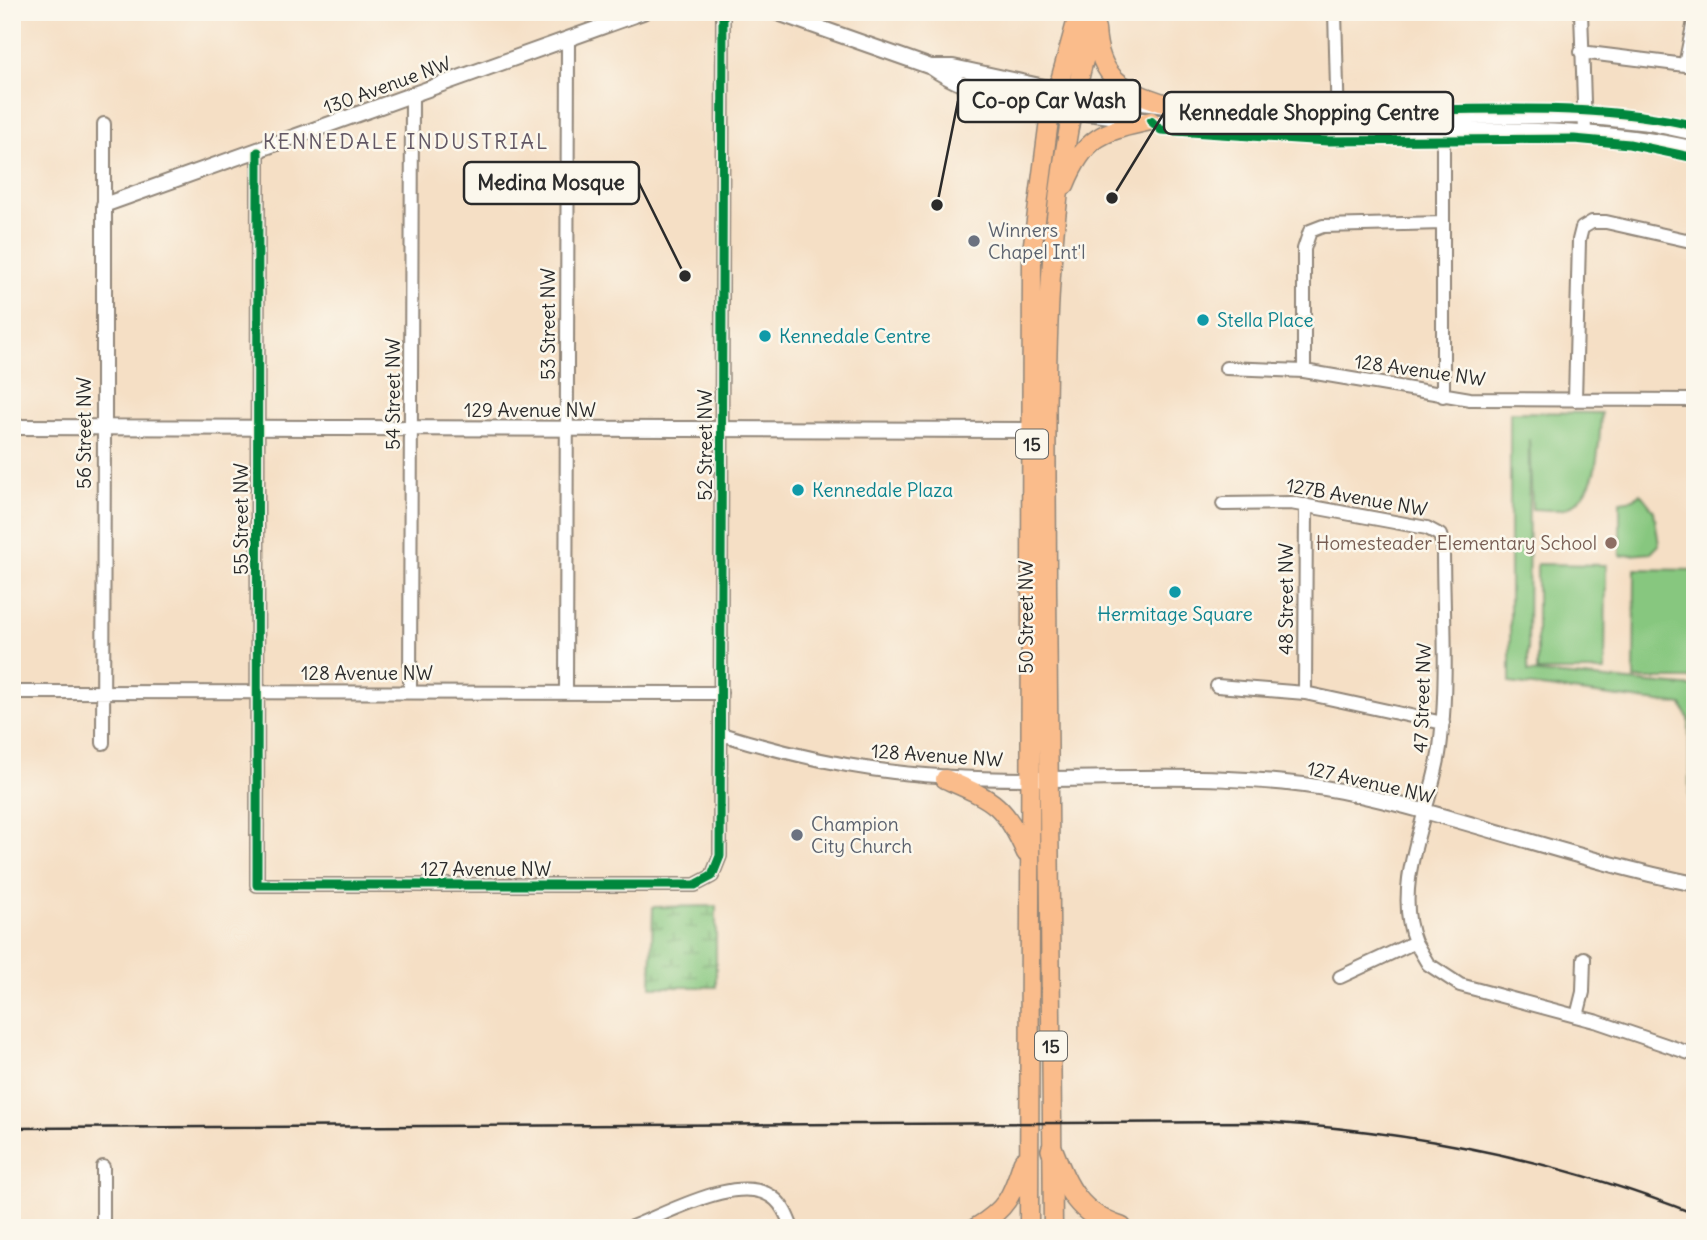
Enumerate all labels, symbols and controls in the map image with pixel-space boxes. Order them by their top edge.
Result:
street label: 130 Avenue NW [320,51,454,119]
callout: Co-op Car Wash [958,80,1140,122]
text: Co-op Car Wash [972,87,1126,114]
callout: Kennedale Shopping Centre [1164,92,1453,134]
text: Kennedale Shopping Centre [1179,99,1439,126]
district label: KENNEDALE INDUSTRIAL [263,128,549,155]
callout: Medina Mosque [464,162,639,204]
text: Medina Mosque [477,169,625,196]
place label: Winners Chapel Int'l [988,218,1085,264]
marker: Winners Chapel Int'l [966,233,982,249]
street label: 53 Street NW [536,268,560,380]
place label: Stella Place [1217,308,1314,332]
marker: Stella Place [1195,312,1211,328]
place label: Kennedale Centre [779,324,931,348]
marker: Kennedale Centre [757,328,773,344]
street label: 54 Street NW [381,338,405,450]
street label: 128 Avenue NW [1353,349,1487,391]
street label: 56 Street NW [72,377,96,489]
street label: 52 Street NW [693,389,717,501]
street label: 129 Avenue NW [464,398,596,422]
road number: 15 [1016,430,1048,458]
street label: 55 Street NW [229,463,253,575]
street label: 127B Avenue NW [1285,473,1429,521]
place label: Kennedale Plaza [812,478,953,502]
marker: Kennedale Plaza [790,482,806,498]
place label: Homesteader Elementary School [1316,531,1597,555]
marker: Homesteader Elementary School [1603,535,1619,551]
street label: 48 Street NW [1274,543,1298,655]
street label: 50 Street NW [1014,560,1038,674]
marker: Hermitage Square [1167,584,1183,600]
place label: Hermitage Square [1097,602,1253,626]
street label: 47 Street NW [1408,642,1436,754]
street label: 128 Avenue NW [301,661,433,685]
street label: 128 Avenue NW [870,738,1004,772]
street label: 127 Avenue NW [1305,756,1437,808]
place label: Champion City Church [811,812,912,858]
marker: Champion City Church [789,827,805,843]
street label: 127 Avenue NW [421,857,551,881]
road number: 15 [1035,1031,1067,1060]

